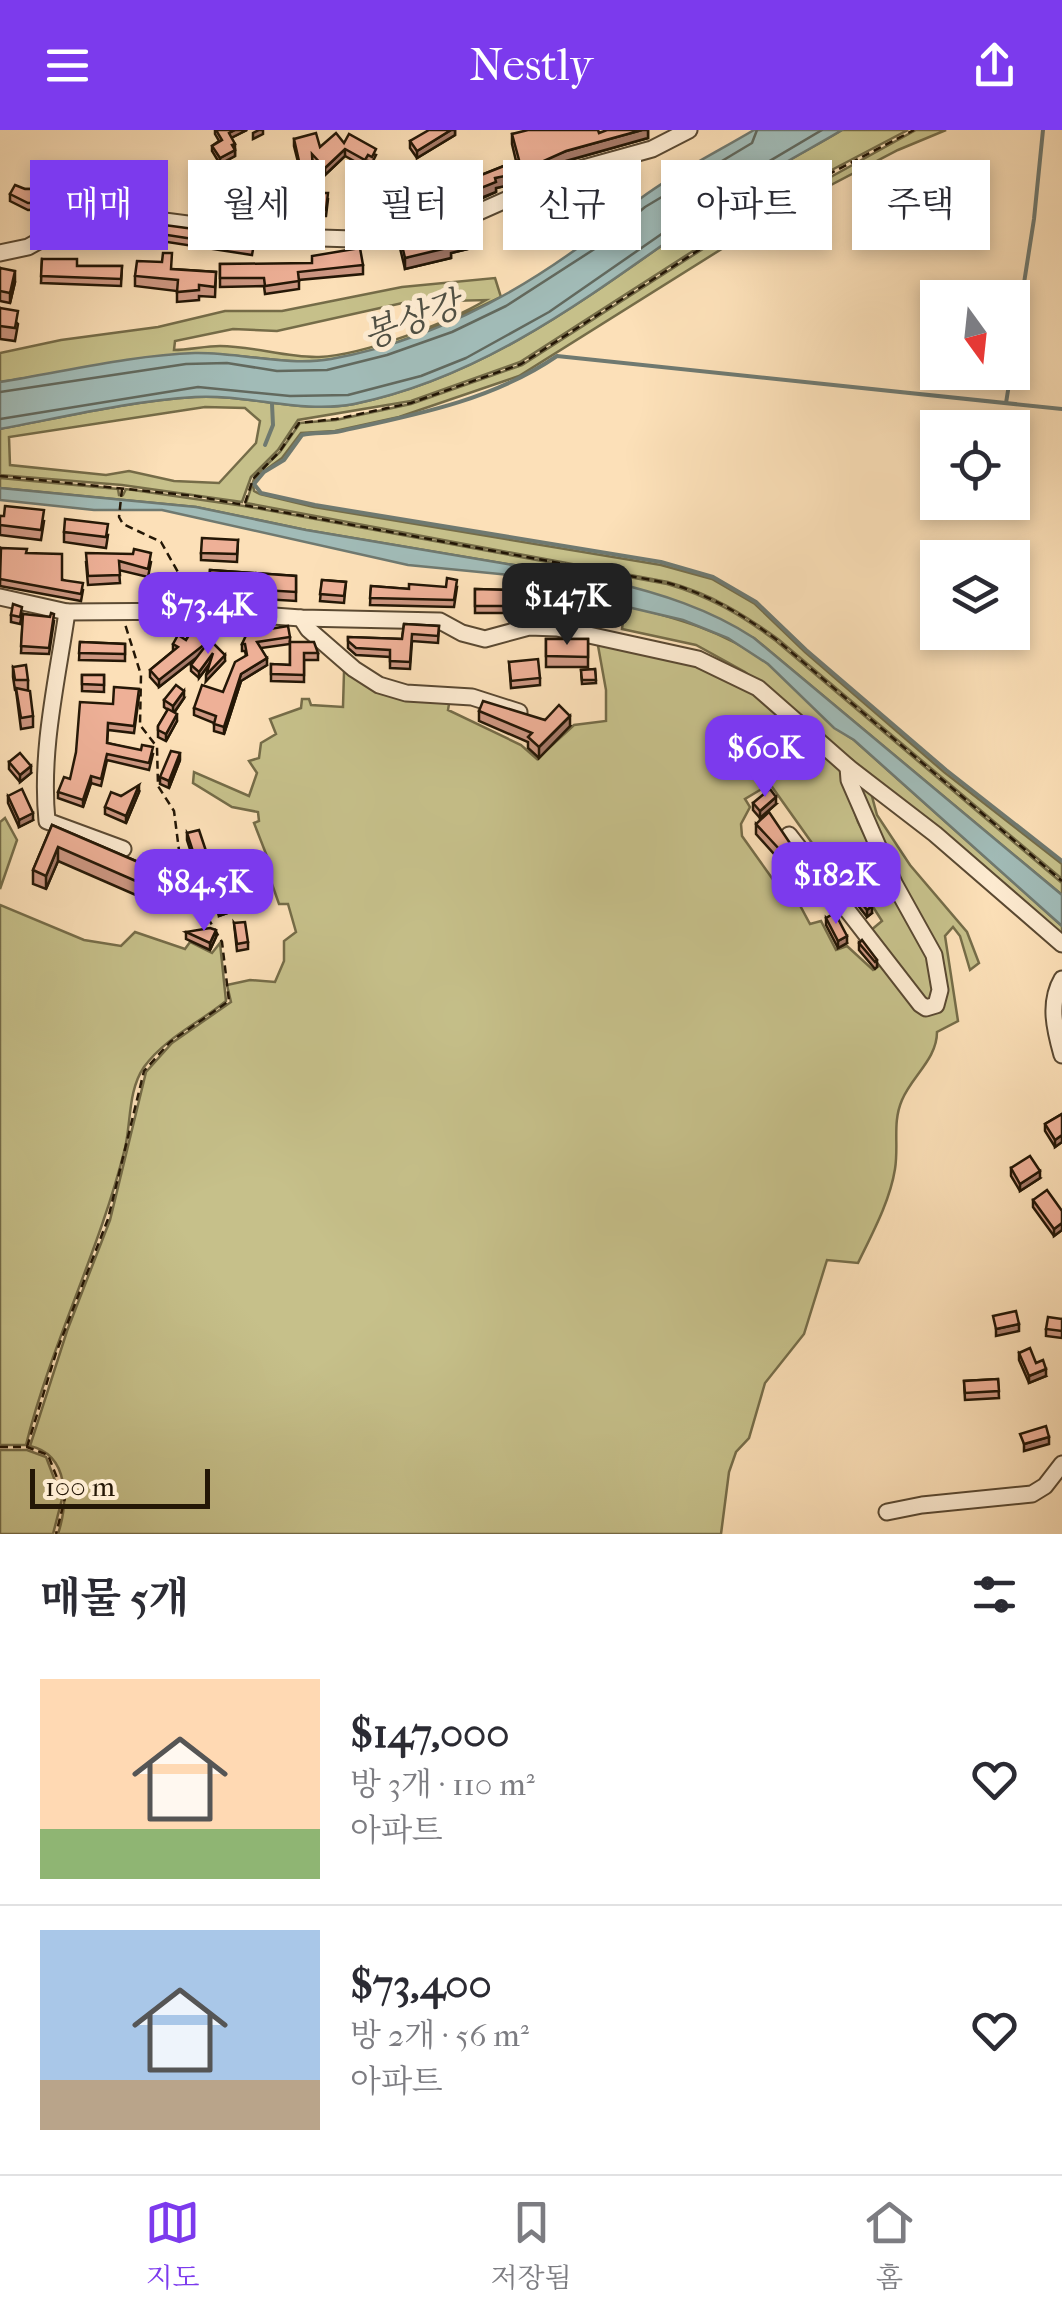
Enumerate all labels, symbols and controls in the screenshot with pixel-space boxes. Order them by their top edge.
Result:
icon: menu [40,38,95,93]
icon: share [967,38,1022,93]
text: Nestly [469,39,593,92]
chip: 매매 [30,160,168,250]
chip: 월세 [188,160,325,250]
chip: 필터 [345,160,483,250]
chip: 신규 [503,160,641,250]
chip: 아파트 [661,160,832,250]
chip: 주택 [852,160,990,250]
north arrow [920,280,1030,390]
map controls [920,280,1030,650]
water label: 봉상강 [357,282,472,357]
button: locate [920,410,1030,520]
button: layers [920,540,1030,650]
pin: $147K [497,563,637,648]
pin: $73.4K [127,572,289,657]
text: $147K [524,577,610,614]
text: $73.4K [160,586,256,623]
pin: $60K [706,715,824,800]
text: $60K [727,729,803,766]
pin: $182K [766,842,906,927]
pin: $84.5K [123,849,285,934]
text: $182K [794,856,878,893]
text: $84.5K [156,863,252,900]
scale bar [30,1464,210,1508]
text: 100 m [45,1470,115,1503]
icon: filters [967,1567,1022,1622]
text: 매물 5개 [40,1574,189,1623]
text: $147,000 [350,1709,509,1758]
icon: home [120,1719,240,1839]
icon: heart [967,1752,1022,1807]
text: 방 3개 · 110 m² [350,1766,535,1803]
text: 아파트 [350,1812,443,1849]
text: $73,400 [350,1960,492,2009]
icon: home [120,1970,240,2090]
icon: heart [967,2003,1022,2058]
text: 방 2개 · 56 m² [350,2017,529,2054]
text: 아파트 [350,2063,443,2100]
tab: 지도 [145,2195,200,2295]
tab: 저장됨 [490,2195,572,2295]
tab: 홈 [862,2195,917,2295]

